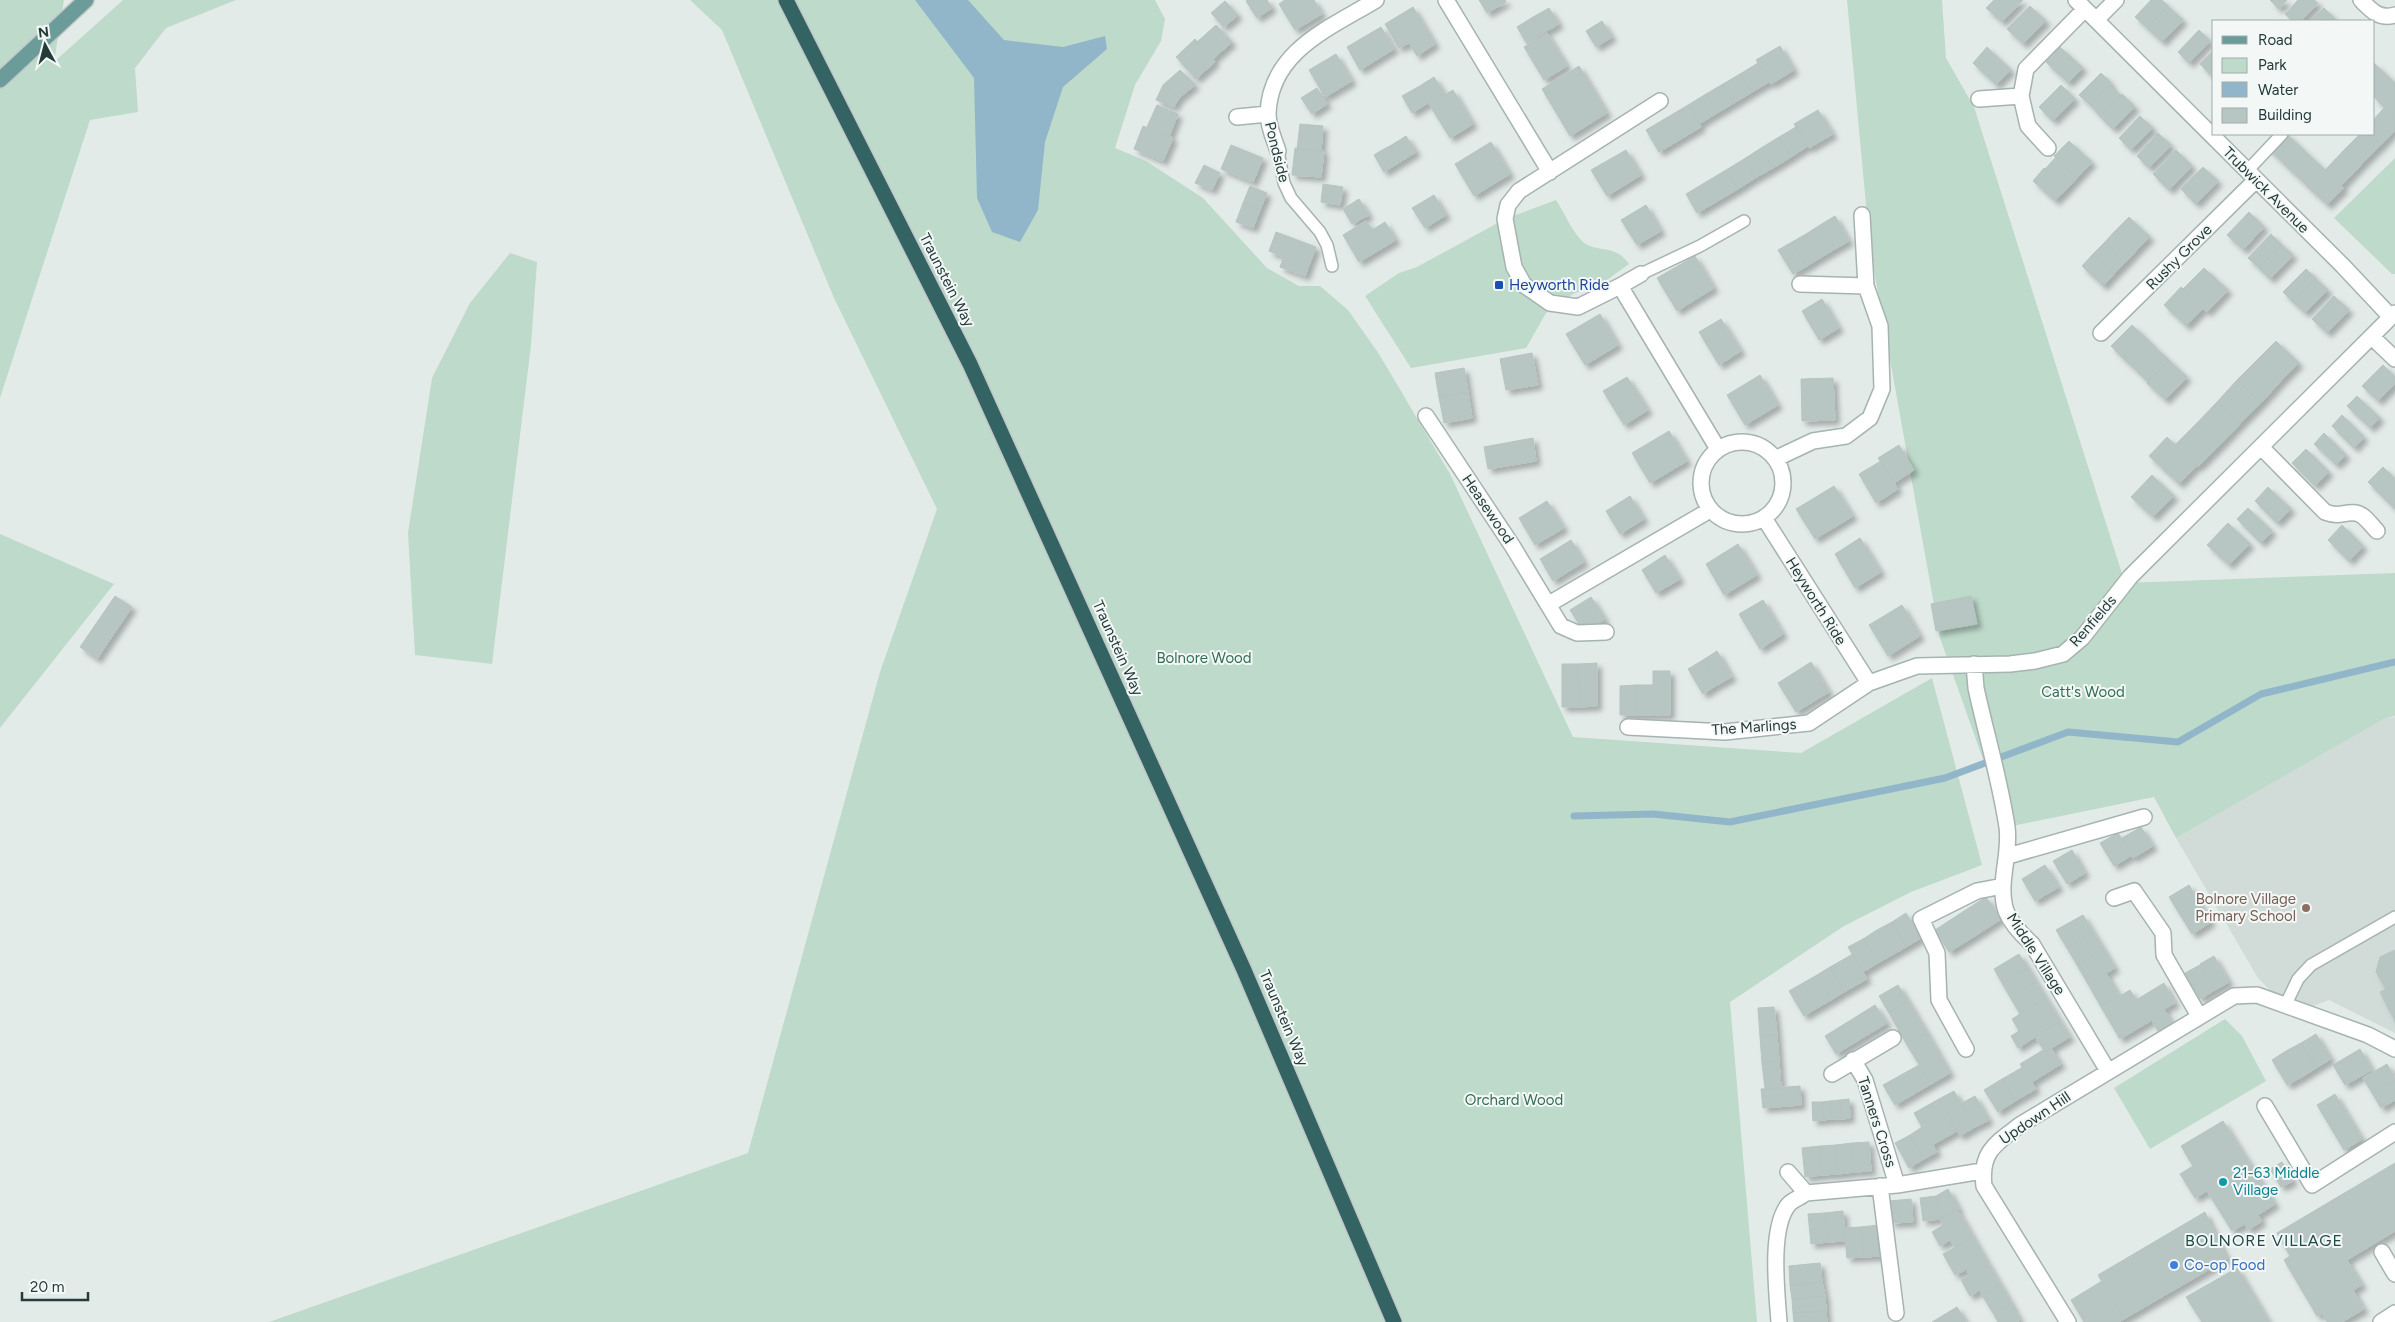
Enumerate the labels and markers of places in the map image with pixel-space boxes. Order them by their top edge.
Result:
place label: Heyworth Ride [1509,276,1609,294]
marker: Heyworth Ride [1493,279,1505,291]
place label: Bolnore Village Primary School [2195,890,2296,925]
marker: Bolnore Village Primary School [2300,902,2312,914]
place label: 21-63 Middle Village [2233,1164,2319,1199]
marker: 21-63 Middle Village [2217,1176,2229,1188]
place label: Co-op Food [2184,1256,2265,1274]
marker: Co-op Food [2168,1259,2180,1271]

